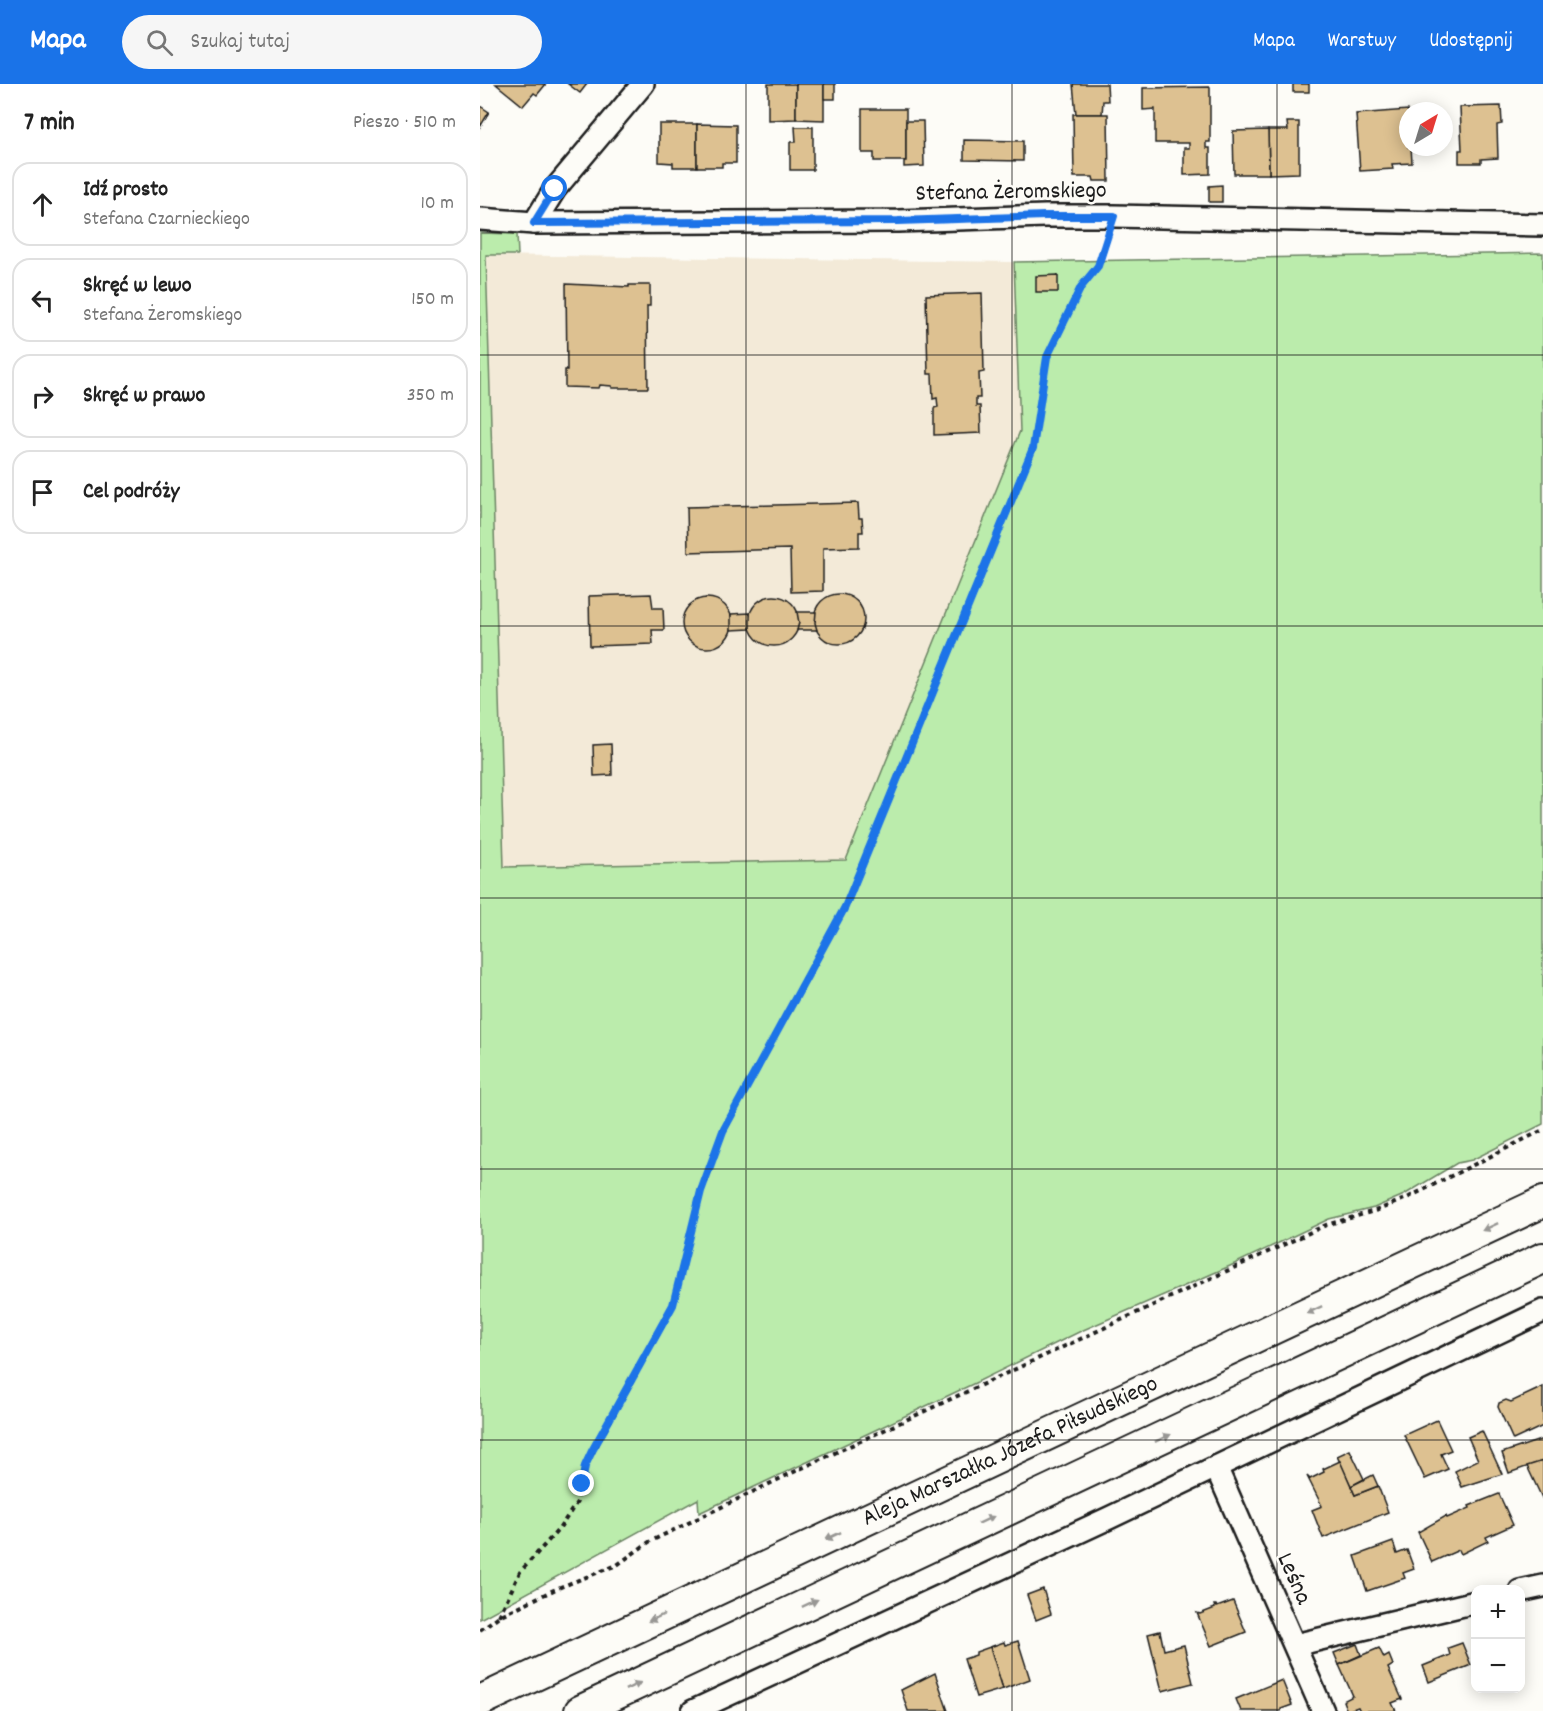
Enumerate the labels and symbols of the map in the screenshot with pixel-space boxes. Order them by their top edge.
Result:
north arrow [1399,102,1453,156]
street label: Stefana Żeromskiego [915,174,1107,212]
route start [541,175,567,201]
one-way arrow [1482,1223,1499,1232]
one-way arrow [1305,1306,1322,1315]
street label: Aleja Marszałka Józefa Piłsudskiego [857,1368,1164,1536]
one-way arrow [1154,1433,1171,1442]
route end [568,1470,594,1496]
one-way arrow [978,1516,995,1525]
one-way arrow [824,1531,841,1540]
street label: Leśna [1267,1548,1320,1611]
one-way arrow [801,1599,818,1608]
one-way arrow [648,1614,665,1623]
one-way arrow [625,1682,642,1691]

